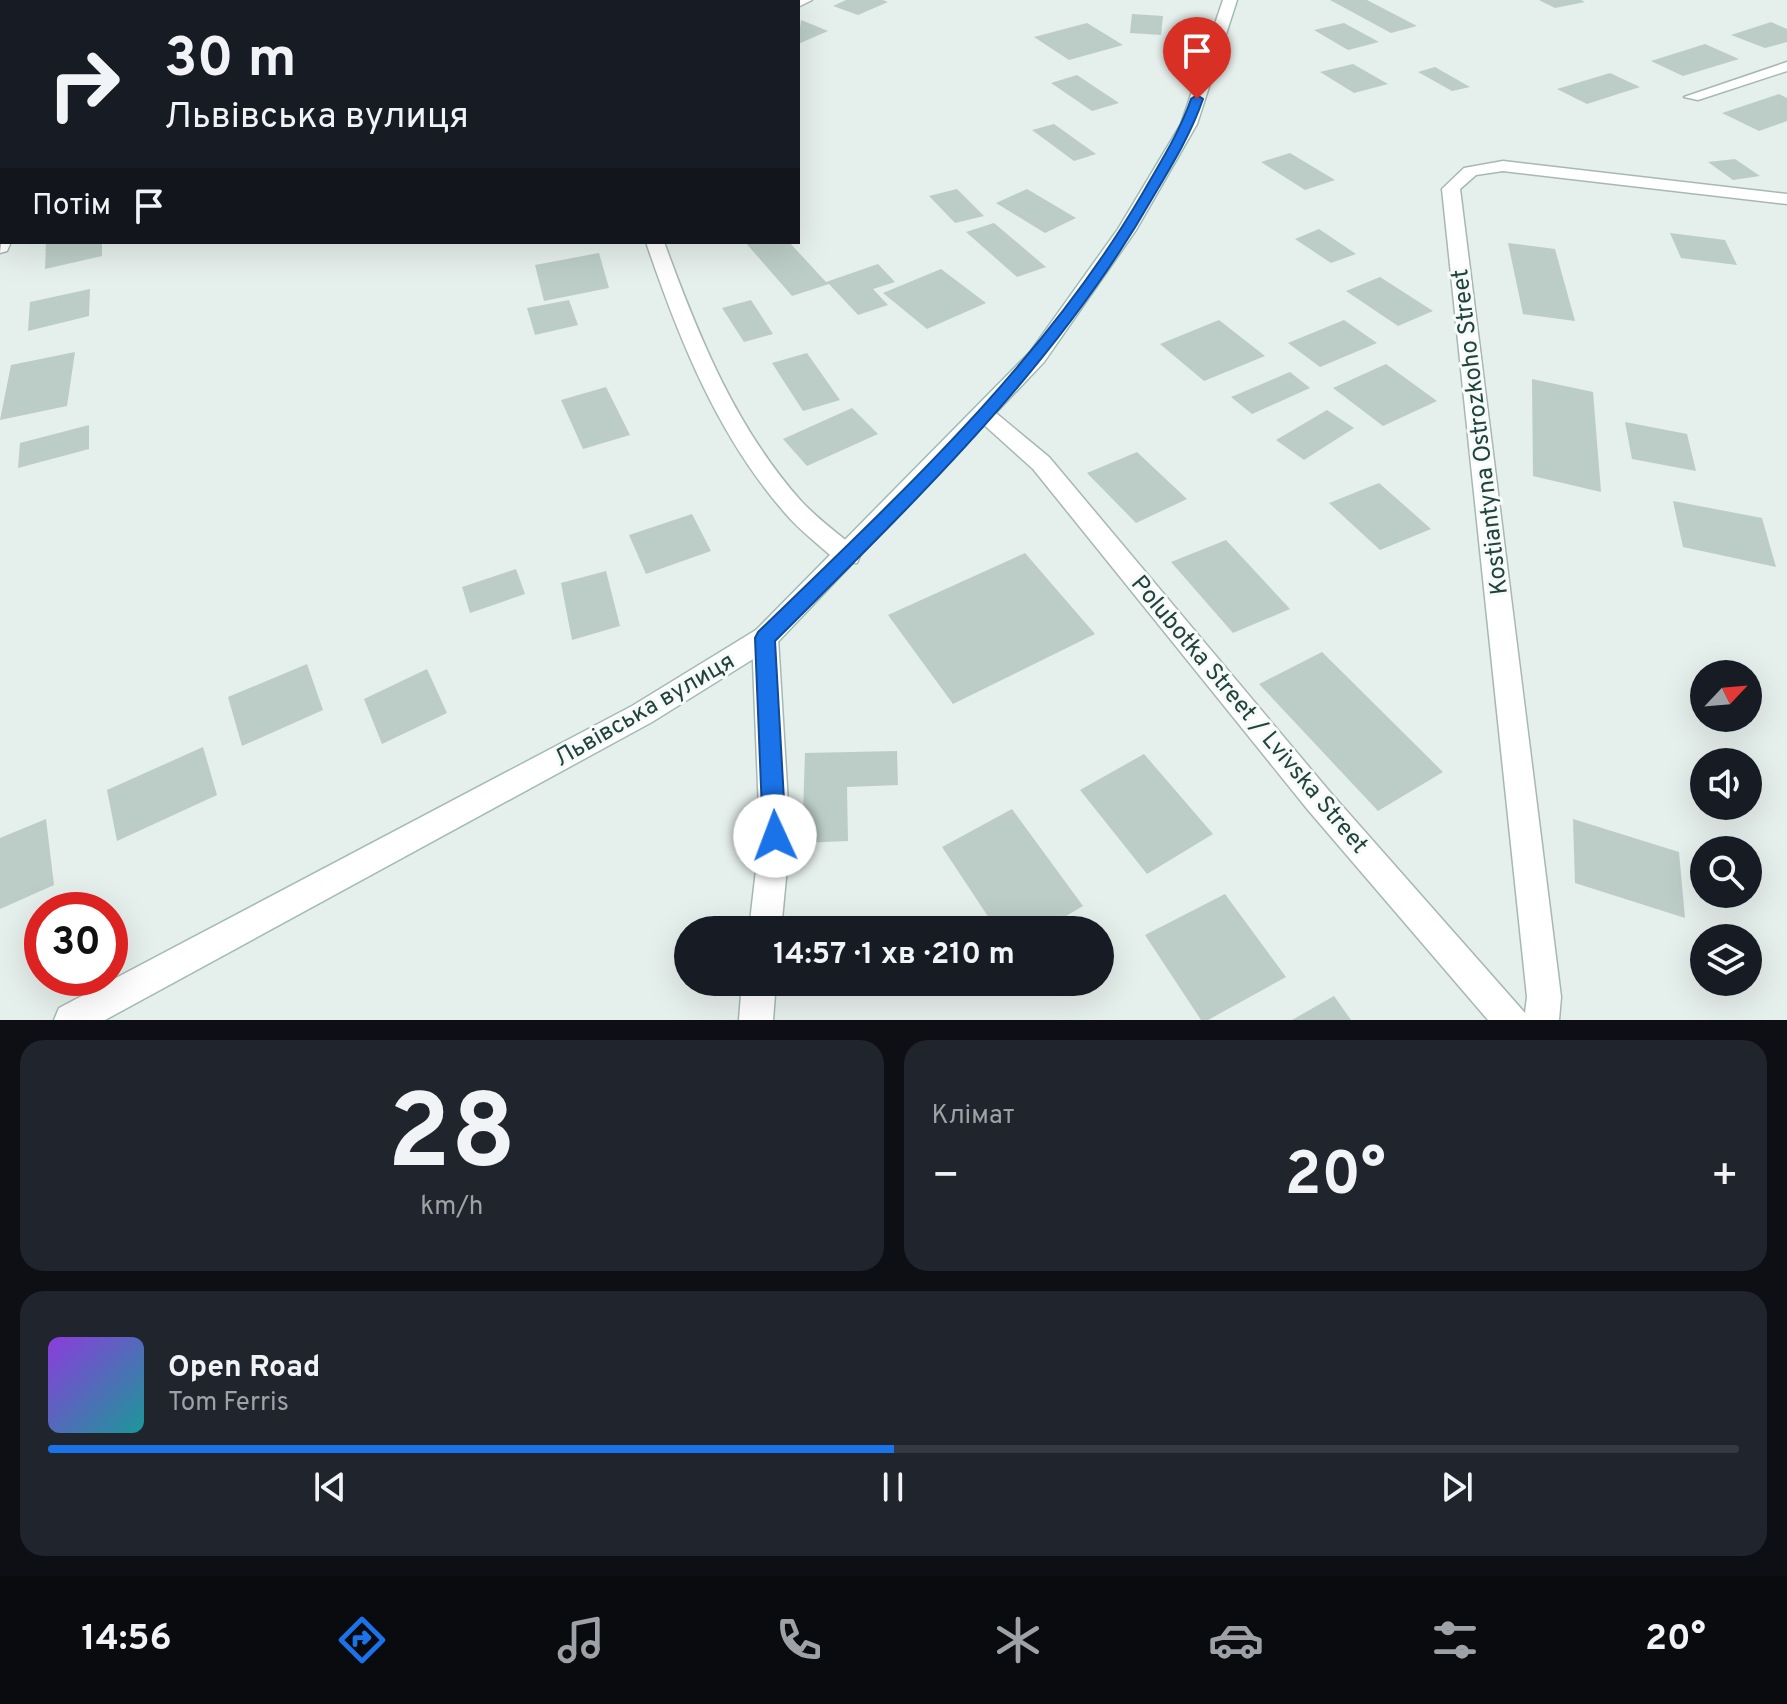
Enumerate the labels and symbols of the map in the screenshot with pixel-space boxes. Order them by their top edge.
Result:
pin [1163,17,1231,99]
street label: Kostiantyna Ostrozkoho Street [1446,267,1516,596]
street label: Polubotka Street / Lvivska Street [1123,570,1374,860]
street label: Львівська вулиця [549,647,741,775]
north arrow [1690,660,1762,732]
position arrow [733,794,817,878]
speed limit sign: 30 [24,892,128,996]

